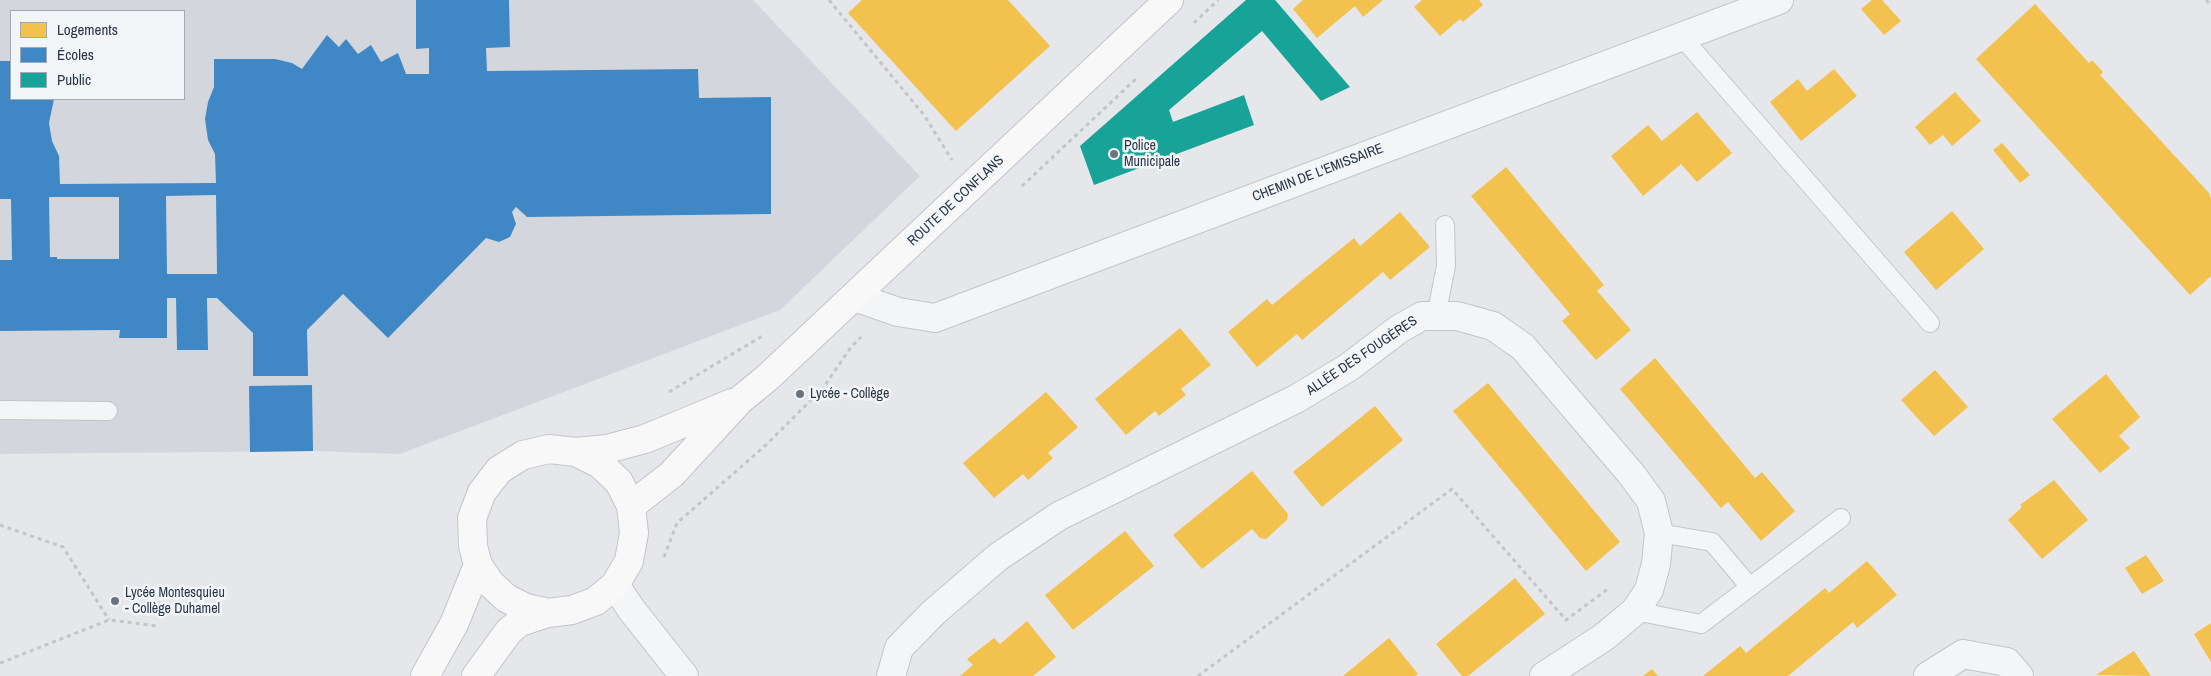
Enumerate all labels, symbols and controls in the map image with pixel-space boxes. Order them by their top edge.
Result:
legend [10,10,185,100]
text: Logements [57,19,118,40]
text: Écoles [57,44,94,65]
text: Public [57,69,91,90]
place label: Police Municipale [1124,138,1180,170]
street label: CHEMIN DE L'EMISSAIRE [1250,140,1386,206]
marker: Police Municipale [1108,148,1120,160]
street label: ROUTE DE CONFLANS [905,152,1007,250]
street label: ALLÉE DES FOUGÈRES [1303,313,1421,399]
place label: Lycée - Collège [810,386,889,402]
marker: Lycée - Collège [794,388,806,400]
place label: Lycée Montesquieu - Collège Duhamel [125,585,225,618]
marker: Lycée Montesquieu - Collège Duhamel [109,595,121,607]

